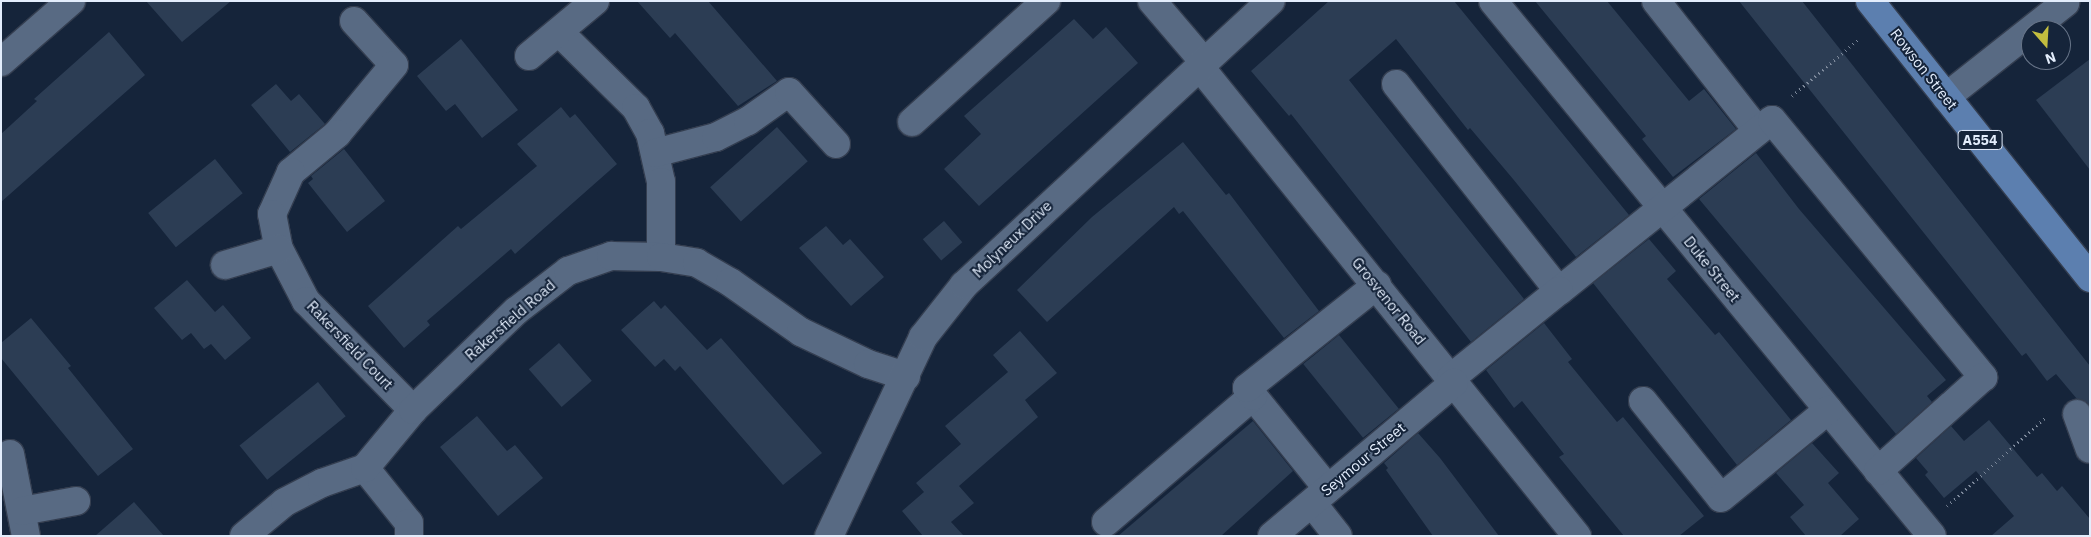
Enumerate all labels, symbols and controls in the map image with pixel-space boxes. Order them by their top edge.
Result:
north arrow [2021,20,2071,70]
street label: Rowson Street [1887,25,1961,113]
text: N [2043,48,2058,68]
road number: A554 [1958,128,2002,152]
street label: Molyneux Drive [969,197,1055,281]
street label: Duke Street [1680,233,1744,305]
street label: Grosvenor Road [1348,254,1430,348]
street label: Rakersfield Road [461,276,559,364]
street label: Rakersfield Court [303,297,397,393]
street label: Seymour Street [1317,418,1409,500]

